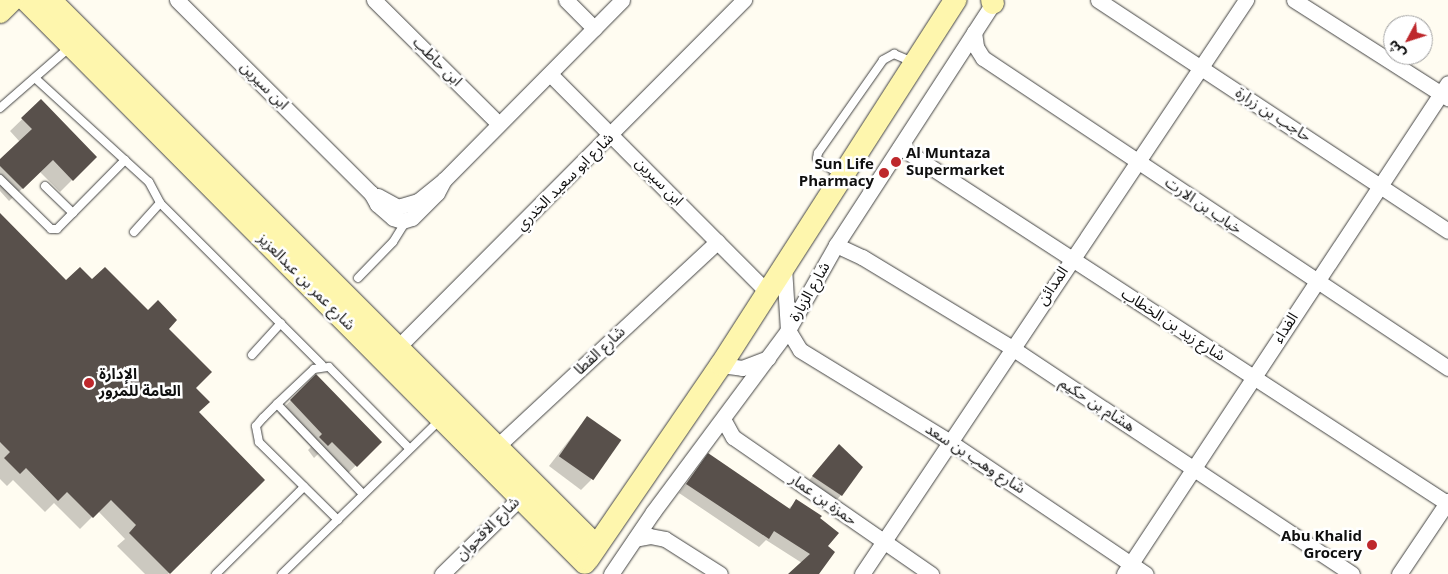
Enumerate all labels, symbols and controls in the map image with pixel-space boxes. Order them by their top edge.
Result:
north arrow [1383,15,1433,65]
text: ش [1380,33,1414,66]
street label: ابن حاطب [409,34,465,90]
street label: ابن سيرين [236,58,292,114]
street label: حاجب بن زرارة [1232,84,1314,146]
street label: شارع ابو سعيد الخدري [512,129,618,235]
place label: Al Muntaza Supermarket [906,144,1005,179]
street label: ابن سيرين [631,154,687,210]
place label: Sun Life Pharmacy [799,155,874,190]
marker: Al Muntaza Supermarket [890,156,902,168]
marker: Sun Life Pharmacy [878,167,890,179]
street label: خباب بن الارت [1161,174,1245,238]
street label: شارع عمر بن عبدالعزيز [254,230,358,334]
street label: شارع الزبارة [786,259,834,325]
street label: المدائن [1034,263,1072,309]
street label: شارع زيد بن الخطاب [1118,285,1228,365]
street label: الفداء [1270,309,1302,347]
street label: شارع القطا [571,323,629,379]
place label: الإدارة العامة للمرور [99,365,181,400]
street label: هشام بن حكيم [1056,374,1138,436]
marker: الإدارة العامة للمرور [83,377,95,389]
street label: شارع وهب بن سعد [922,420,1028,498]
street label: حمزة بن عمار [786,470,860,530]
street label: شارع الاقحوان [452,493,524,565]
place label: Abu Khalid Grocery [1281,527,1362,562]
marker: Abu Khalid Grocery [1366,539,1378,551]

